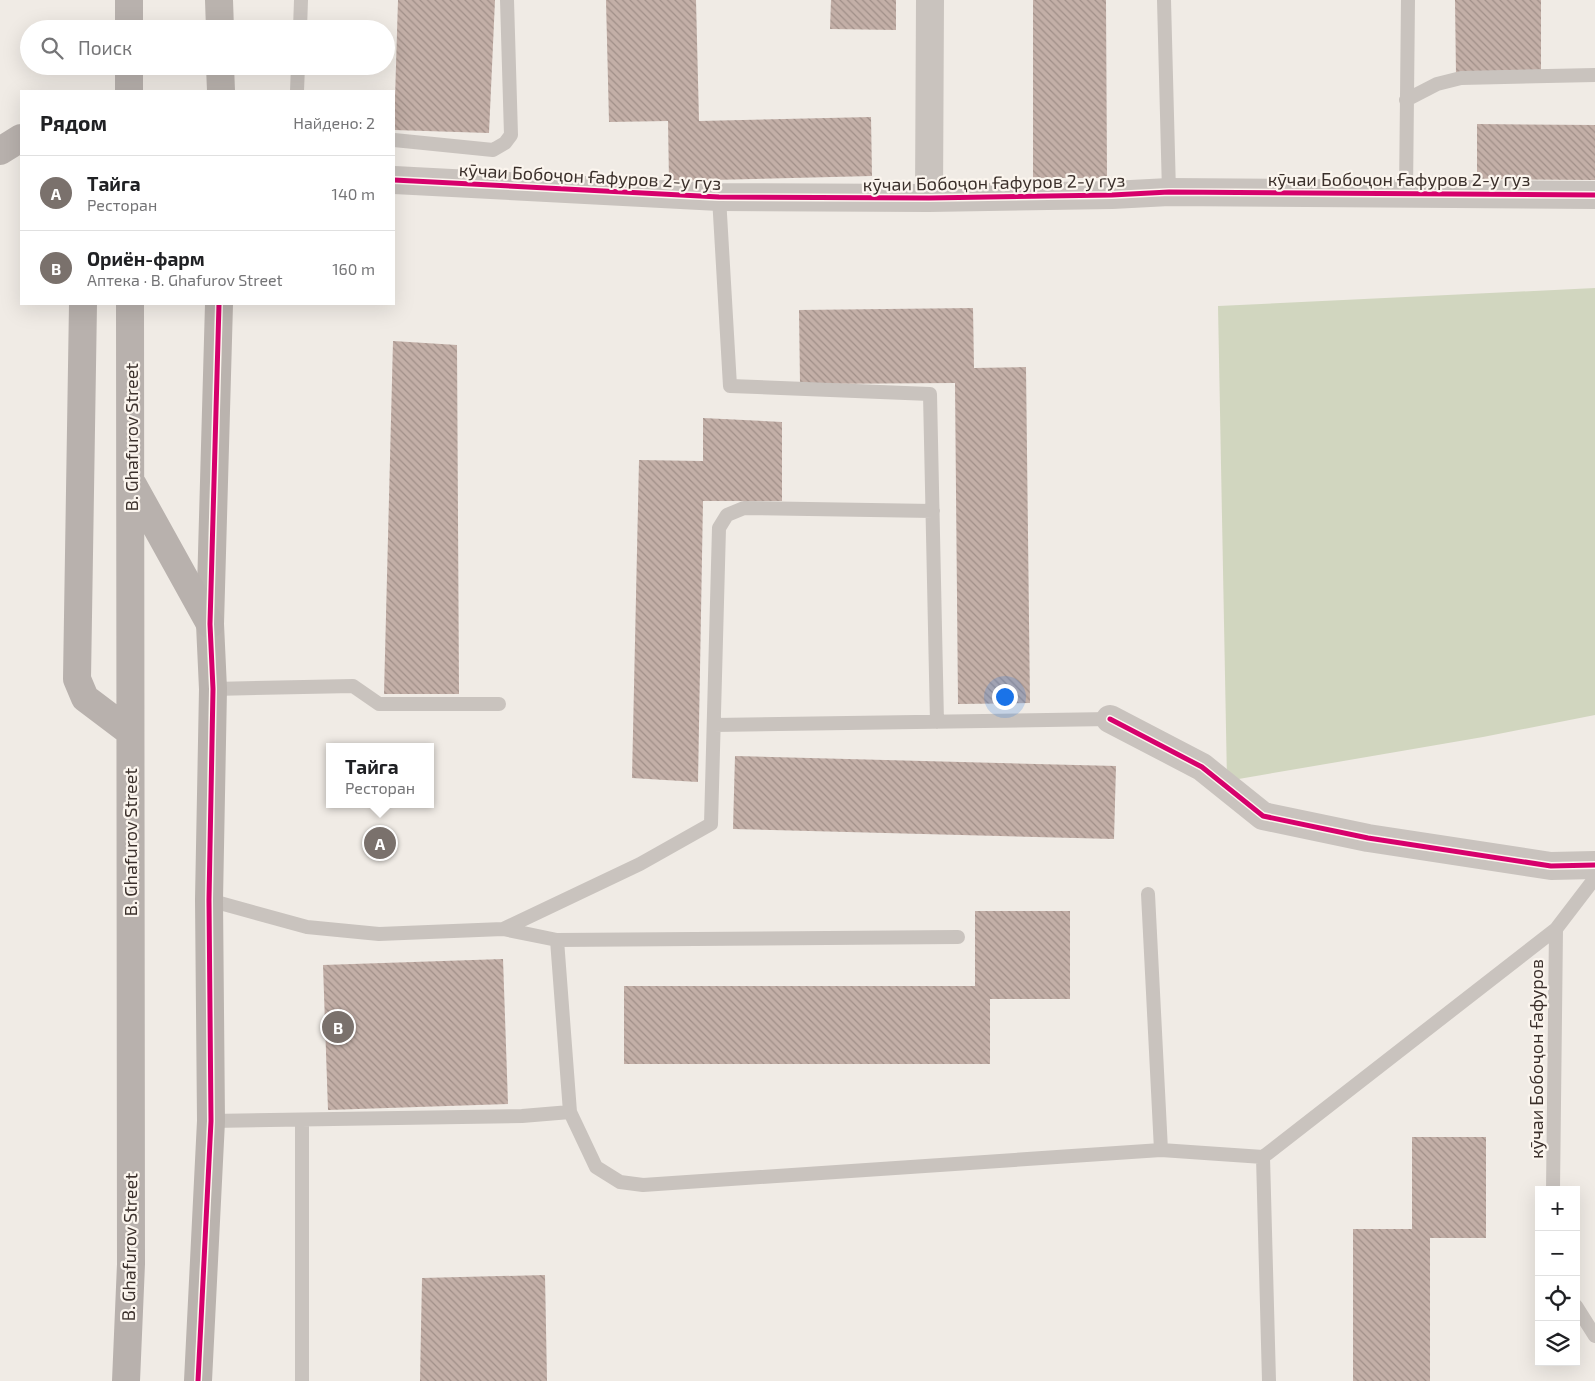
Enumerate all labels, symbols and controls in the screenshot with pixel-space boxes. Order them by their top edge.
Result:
search box [20,20,395,75]
icon: search [38,34,66,62]
text: Поиск [78,36,132,59]
text: Рядом [40,110,107,135]
text: Найдено: 2 [293,113,375,132]
street label: кӯчаи Бобоҷон Ғафуров 2-у гуз [458,158,722,194]
street label: кӯчаи Бобоҷон Ғафуров 2-у гуз [1268,168,1530,190]
street label: кӯчаи Бобоҷон Ғафуров 2-у гуз [862,169,1126,195]
text: Тайга [87,172,141,195]
text: A [51,184,61,203]
text: 140 m [332,184,375,203]
text: Ресторан [87,195,157,214]
text: Ориён-фарм [87,247,205,270]
text: B [51,259,61,278]
text: 160 m [332,259,375,278]
text: Аптека · B. Ghafurov Street [87,270,283,289]
street label: B. Ghafurov Street [120,363,142,511]
your location [992,684,1018,710]
popup [326,743,434,808]
text: Тайга [345,755,399,778]
street label: B. Ghafurov Street [119,768,141,916]
text: Ресторан [345,778,415,797]
pin: A [364,824,396,862]
street label: кӯчаи Бобоҷон Ғафуров [1525,959,1547,1159]
pin: B [322,1008,354,1046]
street label: B. Ghafurov Street [117,1173,141,1321]
map controls [1535,1186,1580,1366]
button: + [1535,1186,1580,1231]
button: − [1535,1231,1580,1276]
button: locate [1535,1276,1580,1321]
button: layers [1535,1321,1580,1366]

